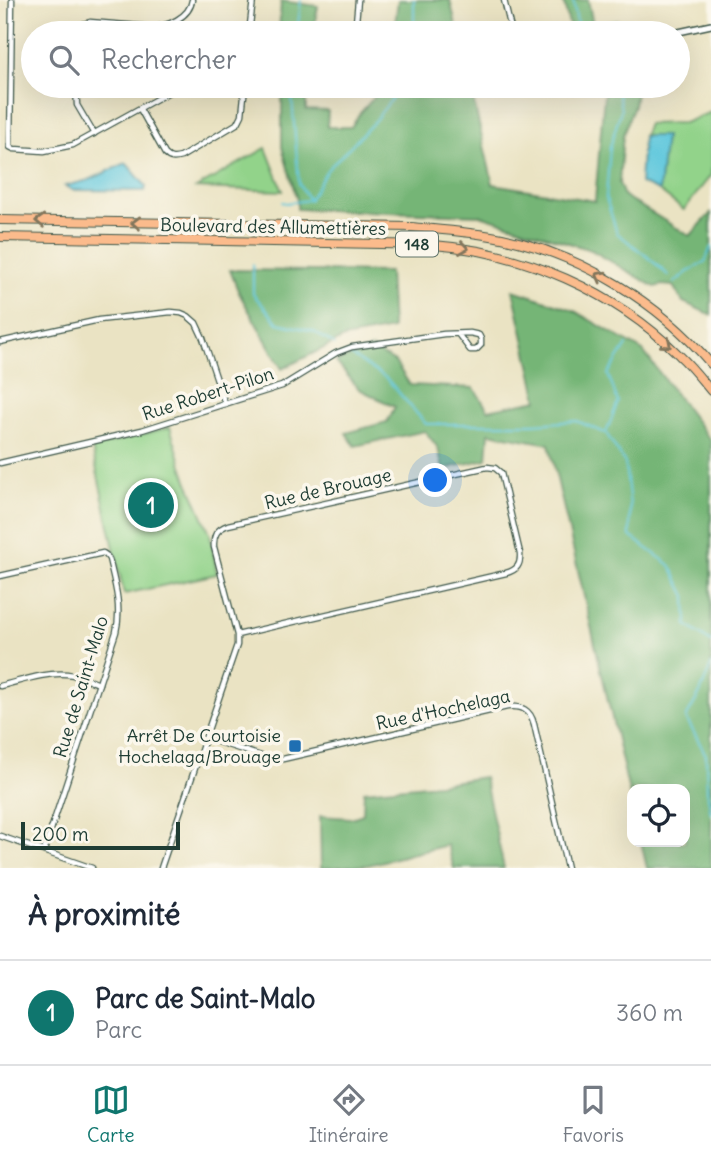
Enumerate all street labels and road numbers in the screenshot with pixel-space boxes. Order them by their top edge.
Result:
street label: Boulevard des Allumettières [160,213,386,240]
road number: 148 [396,232,438,256]
street label: Rue Robert-Pilon [139,361,277,426]
street label: Rue de Brouage [262,463,394,514]
street label: Rue de Saint-Malo [48,613,113,761]
street label: Rue d'Hochelaga [374,684,512,735]

